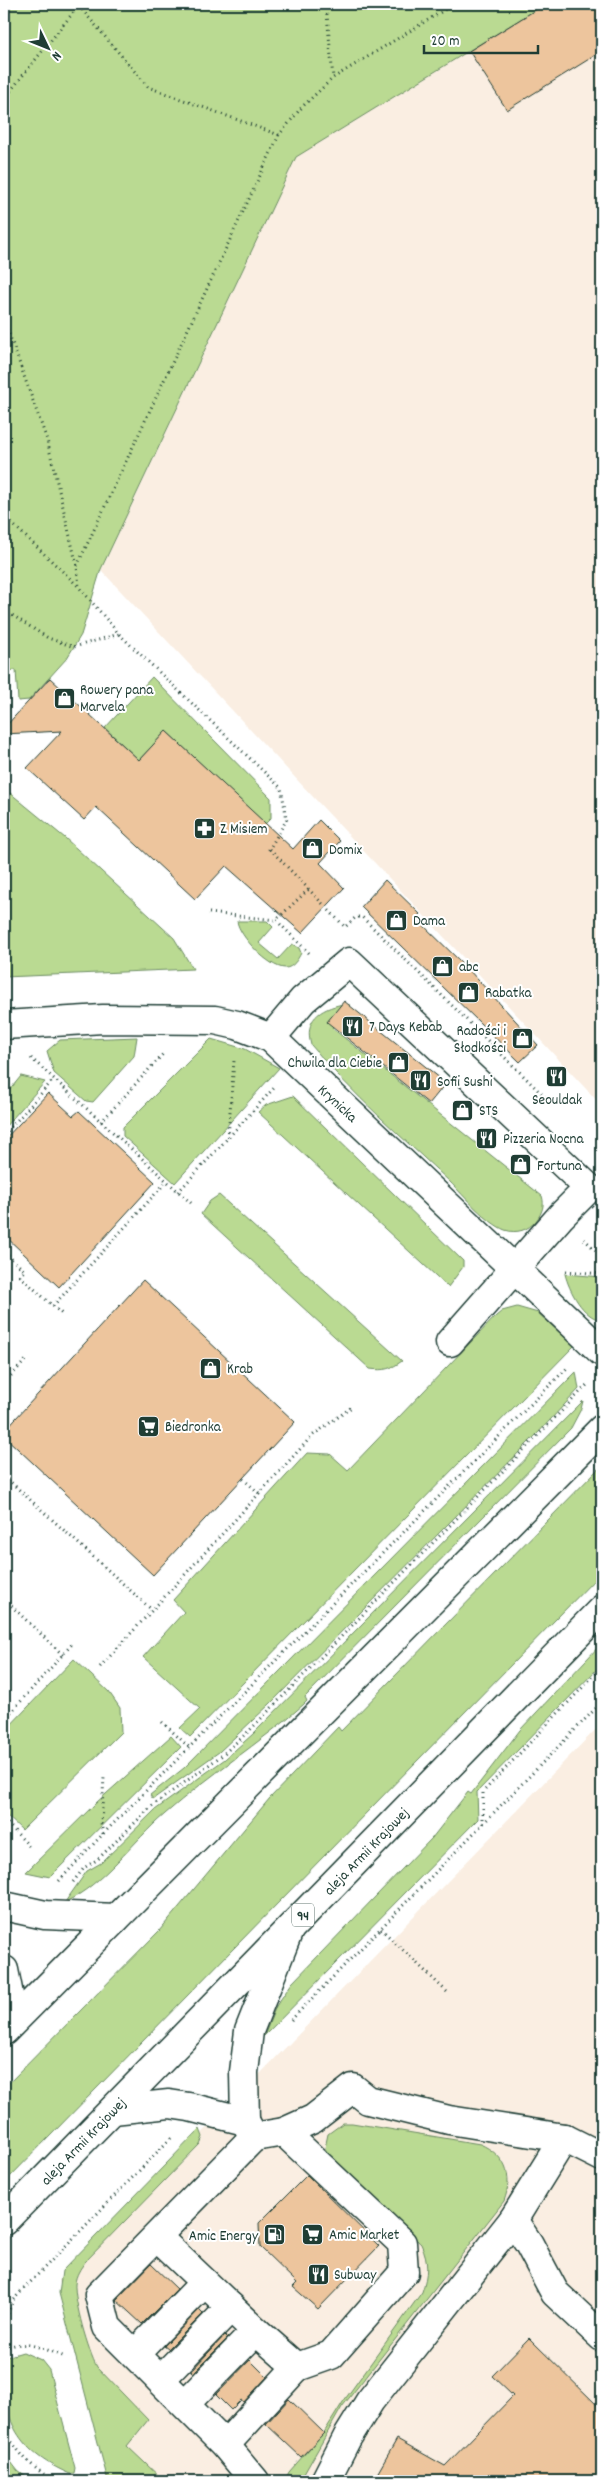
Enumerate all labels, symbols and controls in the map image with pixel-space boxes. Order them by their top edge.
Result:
north arrow [22,22,72,72]
scale bar [424,22,537,54]
text: 20 m [431,31,459,53]
text: N [46,46,66,65]
place label: Rowery pana Marvela [80,680,154,719]
shop icon: Rowery pana Marvela [52,686,76,710]
pharmacy icon: Z Misiem [192,816,216,840]
place label: Z Misiem [220,819,268,841]
shop icon: Domix [301,837,325,861]
place label: Domix [329,840,362,862]
shop icon: Dama [385,908,409,932]
place label: Dama [413,911,446,933]
shop icon: abc [431,954,455,978]
place label: abc [459,957,479,979]
shop icon: Rabatka [457,980,481,1004]
place label: Rabatka [485,983,533,1005]
restaurant icon: 7 Days Kebab [341,1014,365,1038]
place label: 7 Days Kebab [369,1017,442,1039]
place label: Radości i Słodkości [454,1021,506,1060]
shop icon: Radości i Słodkości [510,1027,534,1051]
shop icon: Chwila dla Ciebie [386,1050,410,1074]
place label: Chwila dla Ciebie [288,1053,382,1075]
restaurant icon: Seouldak [545,1064,569,1088]
restaurant icon: Sofii Sushi [409,1069,433,1093]
place label: Sofii Sushi [437,1072,493,1094]
street label: Krynicka [312,1080,362,1129]
place label: Seouldak [532,1090,582,1112]
shop icon: STS [451,1098,475,1122]
place label: STS [479,1101,498,1123]
restaurant icon: Pizzeria Nocna [475,1126,499,1150]
place label: Pizzeria Nocna [503,1129,584,1151]
shop icon: Fortuna [509,1153,533,1177]
place label: Fortuna [537,1156,583,1178]
shop icon: Krab [199,1356,223,1380]
place label: Krab [227,1359,253,1381]
supermarket icon: Biedronka [137,1414,161,1438]
place label: Biedronka [165,1417,222,1439]
street label: aleja Armii Krajowej [320,1803,415,1901]
road number: 94 [292,1904,314,1926]
street label: aleja Armii Krajowej [37,2093,132,2191]
supermarket icon: Amic Market [301,2222,325,2246]
fuel station icon: Amic Energy [262,2223,286,2247]
place label: Amic Market [329,2225,400,2247]
place label: Amic Energy [189,2226,259,2248]
restaurant icon: Subway [306,2262,330,2286]
place label: Subway [334,2265,377,2287]

